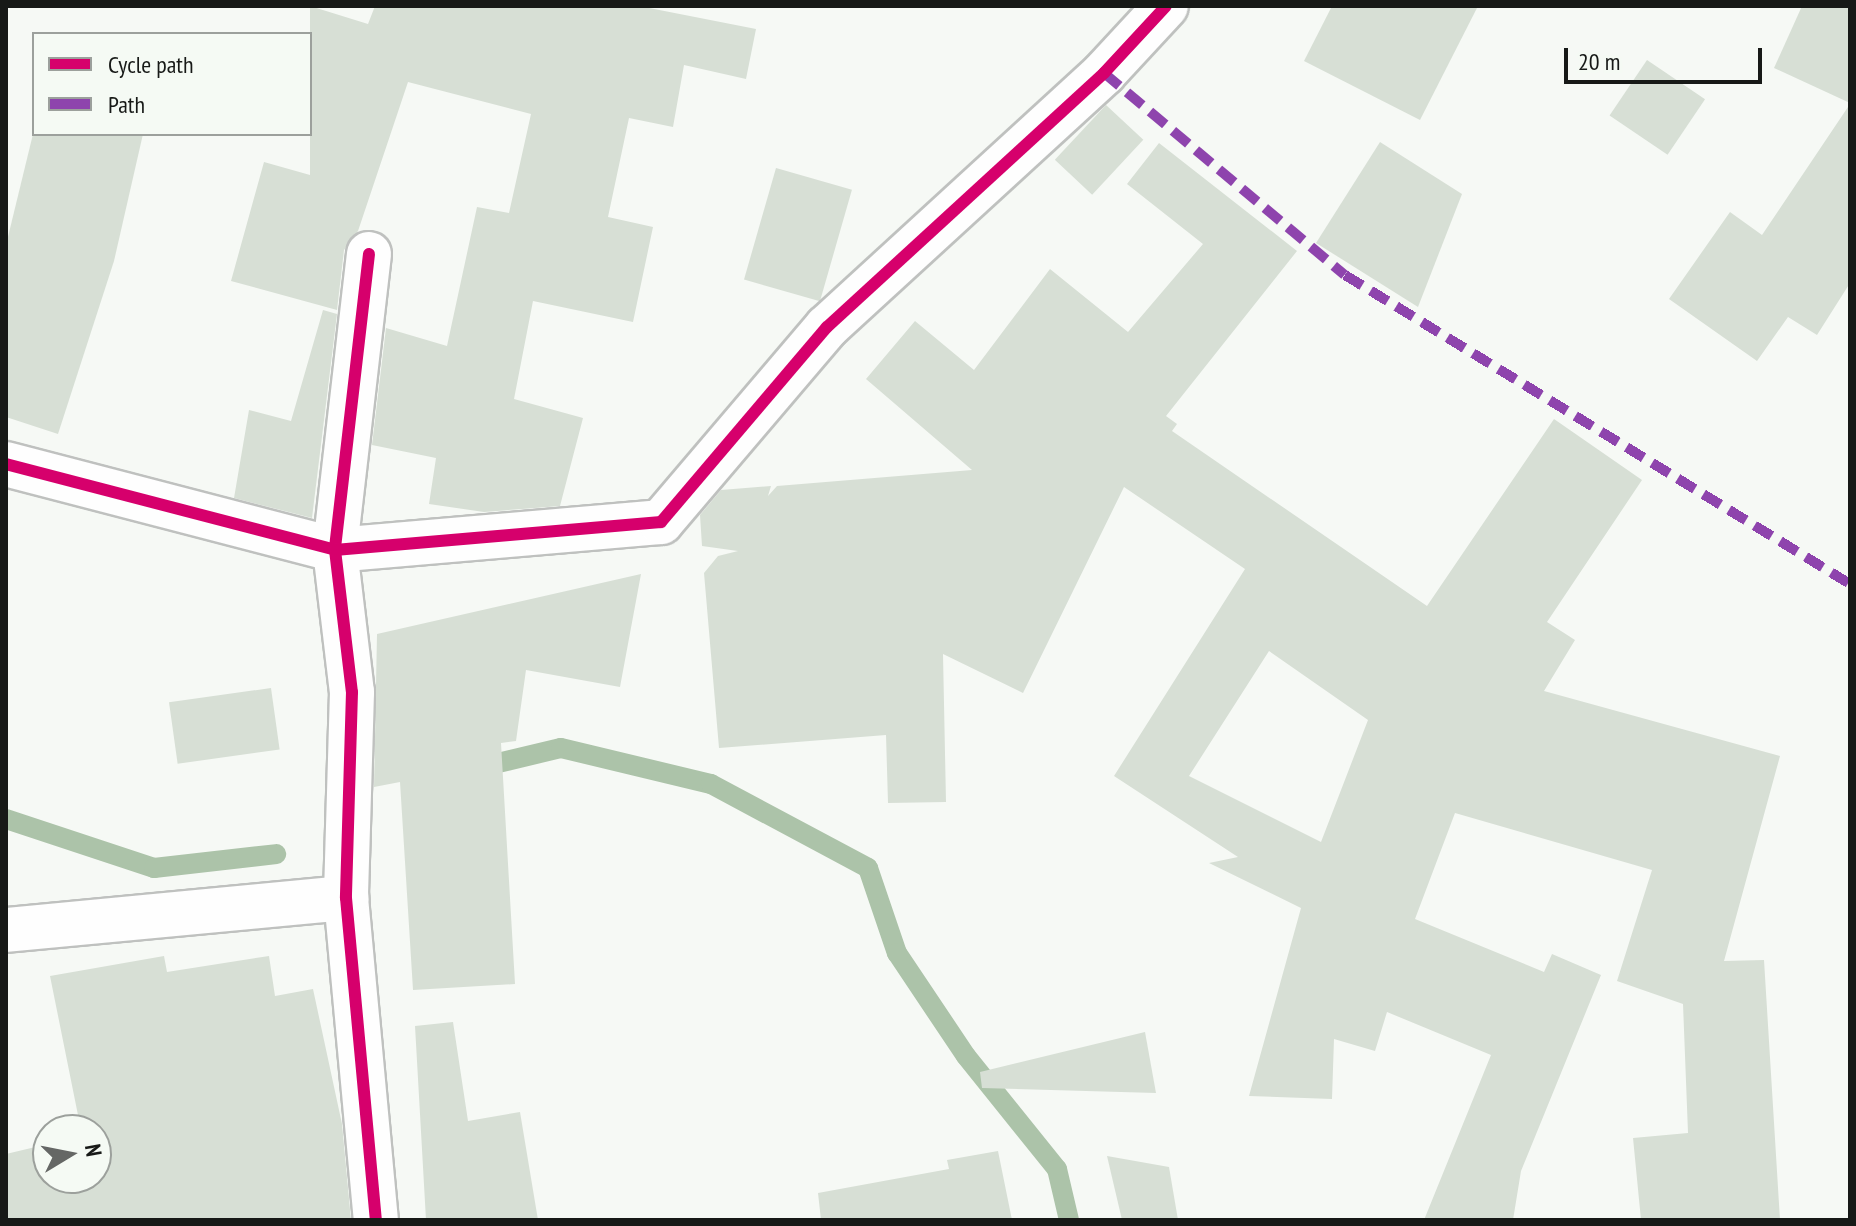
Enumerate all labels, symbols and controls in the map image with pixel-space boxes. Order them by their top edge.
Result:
legend [32,32,312,136]
scale bar [1568,32,1766,82]
text: 20 m [1578,46,1620,77]
text: Cycle path [108,49,194,80]
text: Path [108,89,145,120]
north arrow [32,1114,112,1194]
text: N [79,1142,108,1158]

